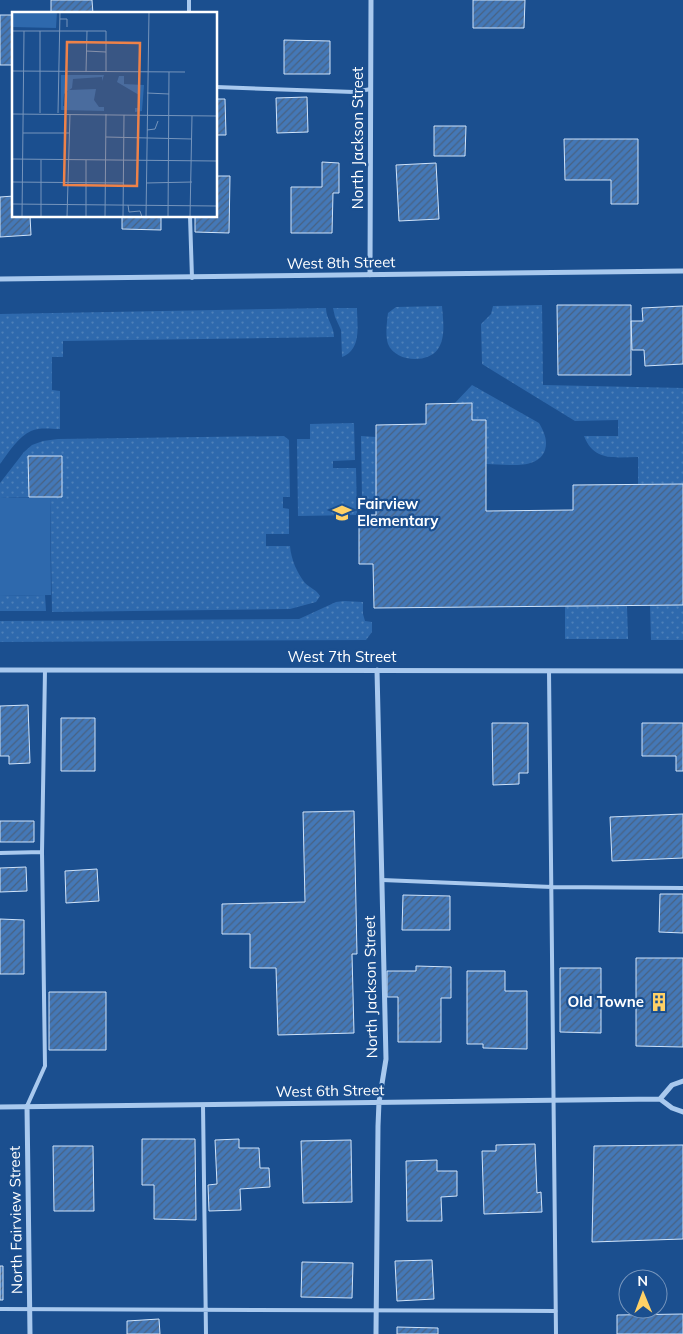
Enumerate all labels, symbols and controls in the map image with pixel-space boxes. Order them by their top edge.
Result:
inset map [12,12,218,218]
street label: North Jackson Street [348,67,367,209]
street label: West 8th Street [286,252,396,273]
place label: Fairview Elementary [357,494,439,530]
school or university icon: Fairview Elementary [331,502,353,524]
street label: West 7th Street [288,647,396,666]
street label: North Jackson Street [360,915,381,1059]
building icon: Old Towne [648,991,670,1013]
place label: Old Towne [568,992,644,1011]
street label: West 6th Street [275,1080,385,1101]
street label: North Fairview Street [5,1146,26,1294]
north arrow [618,1269,668,1319]
text: N [637,1272,648,1290]

